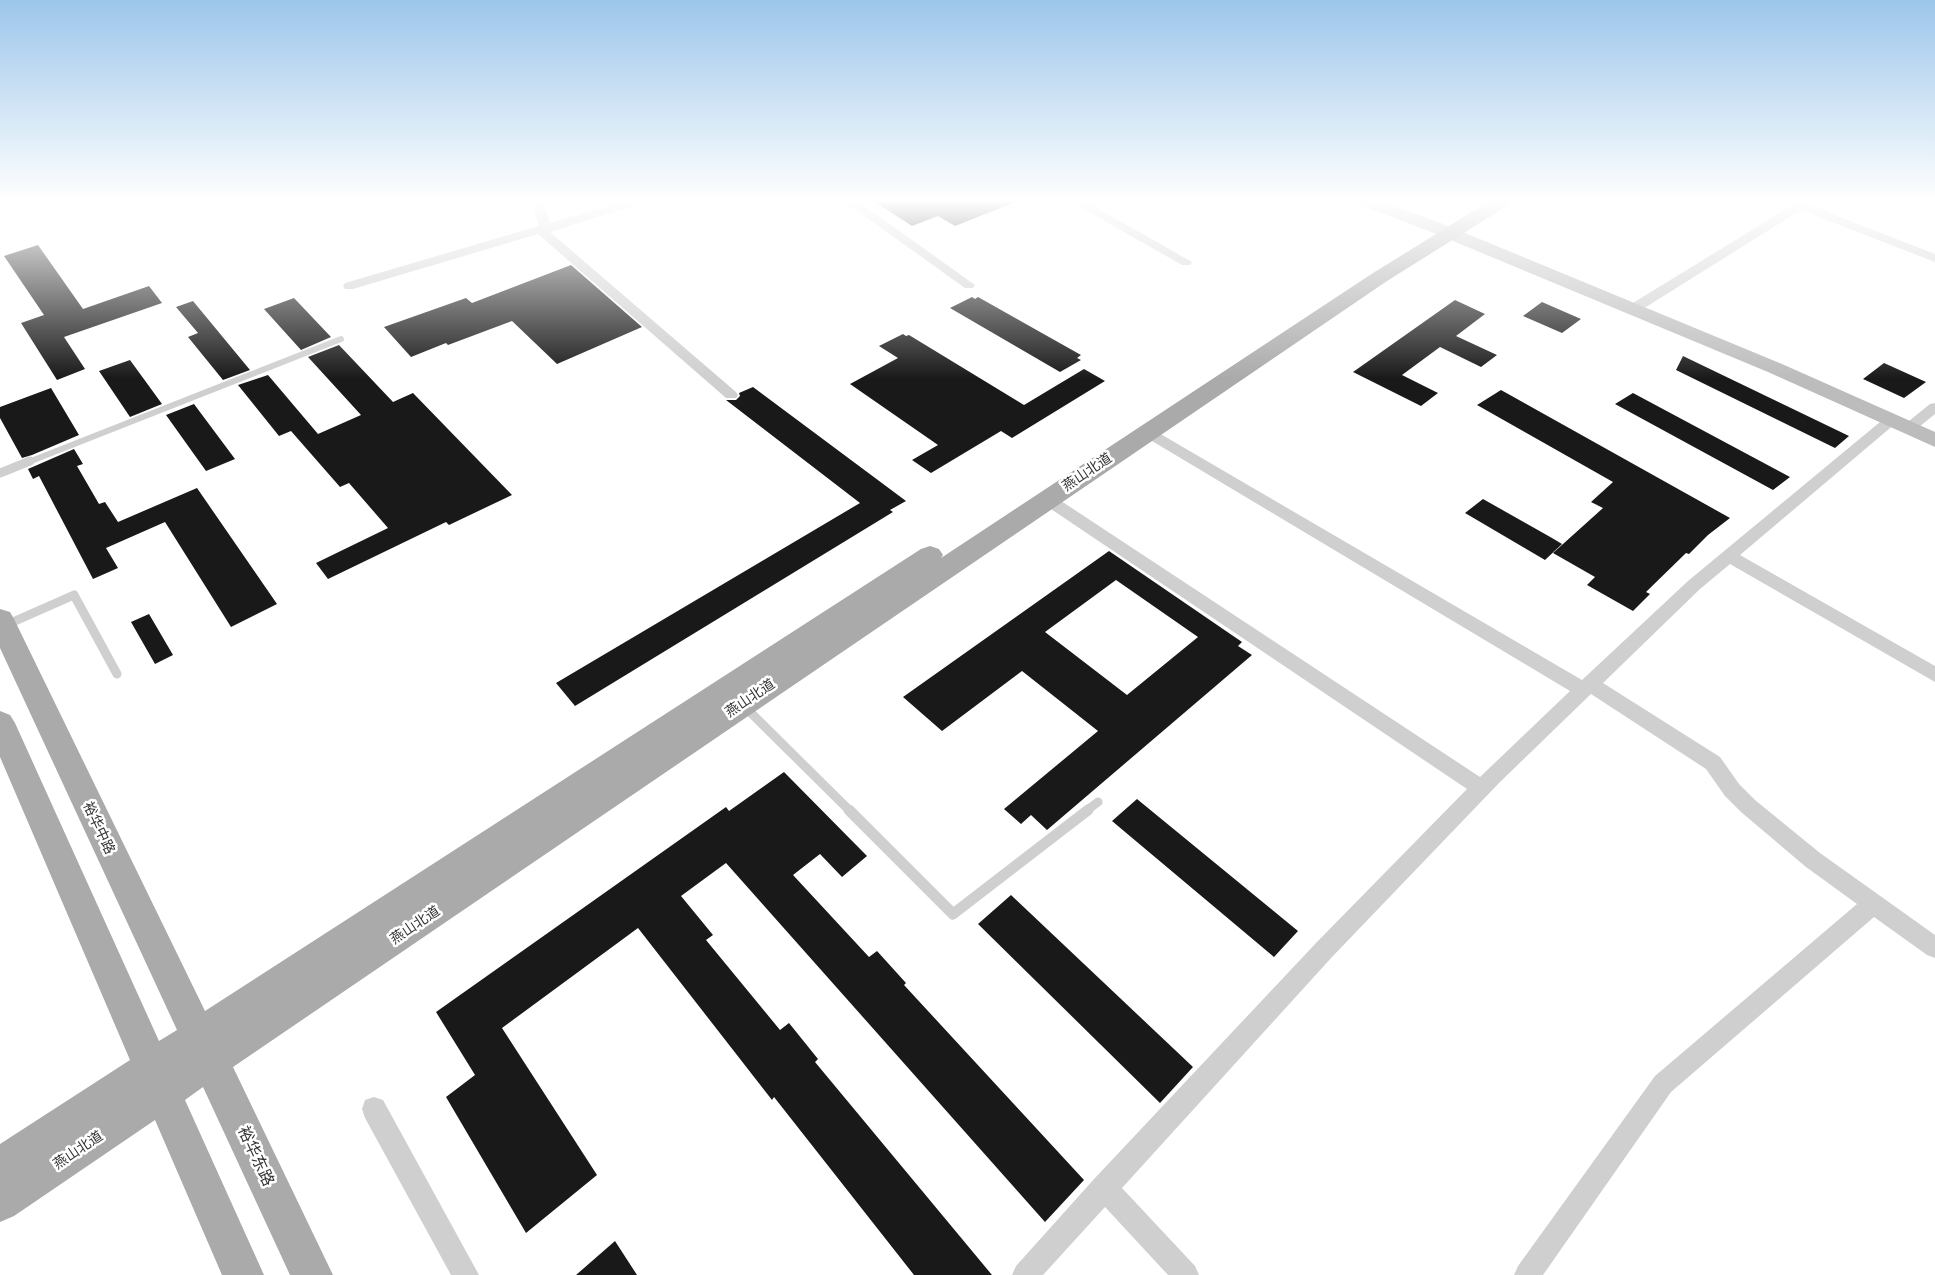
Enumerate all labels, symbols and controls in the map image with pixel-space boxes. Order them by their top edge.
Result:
street label: 燕山北道 [1059,449,1115,495]
street label: 燕山北道 [722,675,778,721]
street label: 裕华中路 [80,799,118,857]
street label: 燕山北道 [387,902,443,948]
street label: 裕华东路 [234,1123,278,1189]
street label: 燕山北道 [50,1127,106,1173]

